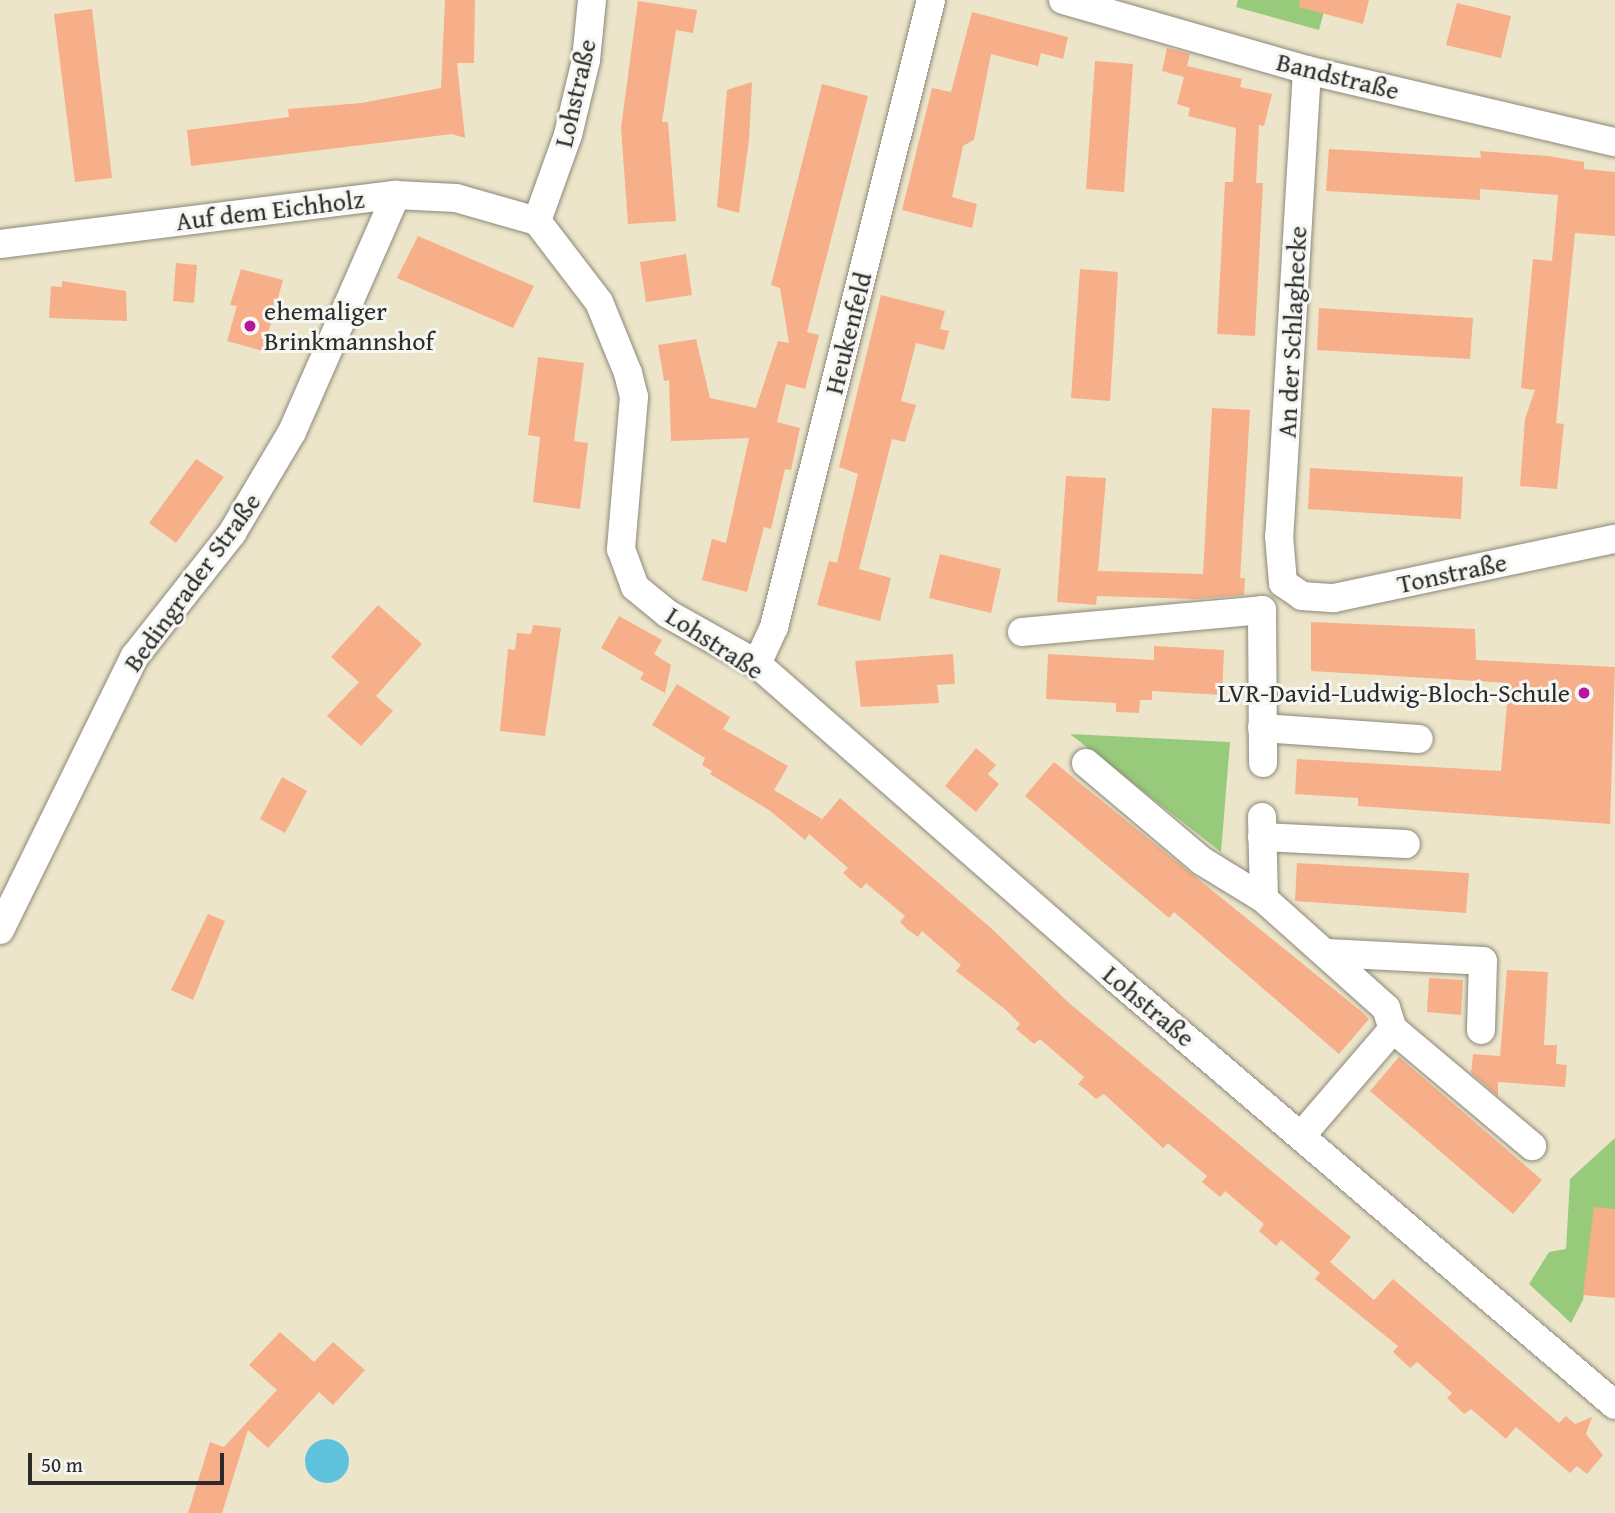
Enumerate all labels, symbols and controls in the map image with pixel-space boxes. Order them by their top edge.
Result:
street label: Lohstraße [547,36,603,150]
street label: Bandstraße [1273,46,1403,106]
street label: Auf dem Eichholz [174,183,366,237]
street label: An der Schlaghecke [1271,225,1313,439]
street label: Heukenfeld [818,269,878,397]
place label: ehemaliger Brinkmannshof [264,295,434,356]
marker: ehemaliger Brinkmannshof [242,318,258,334]
street label: Bedingrader Straße [117,487,267,677]
street label: Tonstraße [1394,546,1510,600]
street label: Lohstraße [660,600,770,686]
place label: LVR-David-Ludwig-Bloch-Schule [1218,677,1570,709]
marker: LVR-David-Ludwig-Bloch-Schule [1576,685,1592,701]
street label: Lohstraße [1097,959,1201,1053]
scale bar [32,1440,228,1484]
text: 50 m [41,1449,83,1480]

